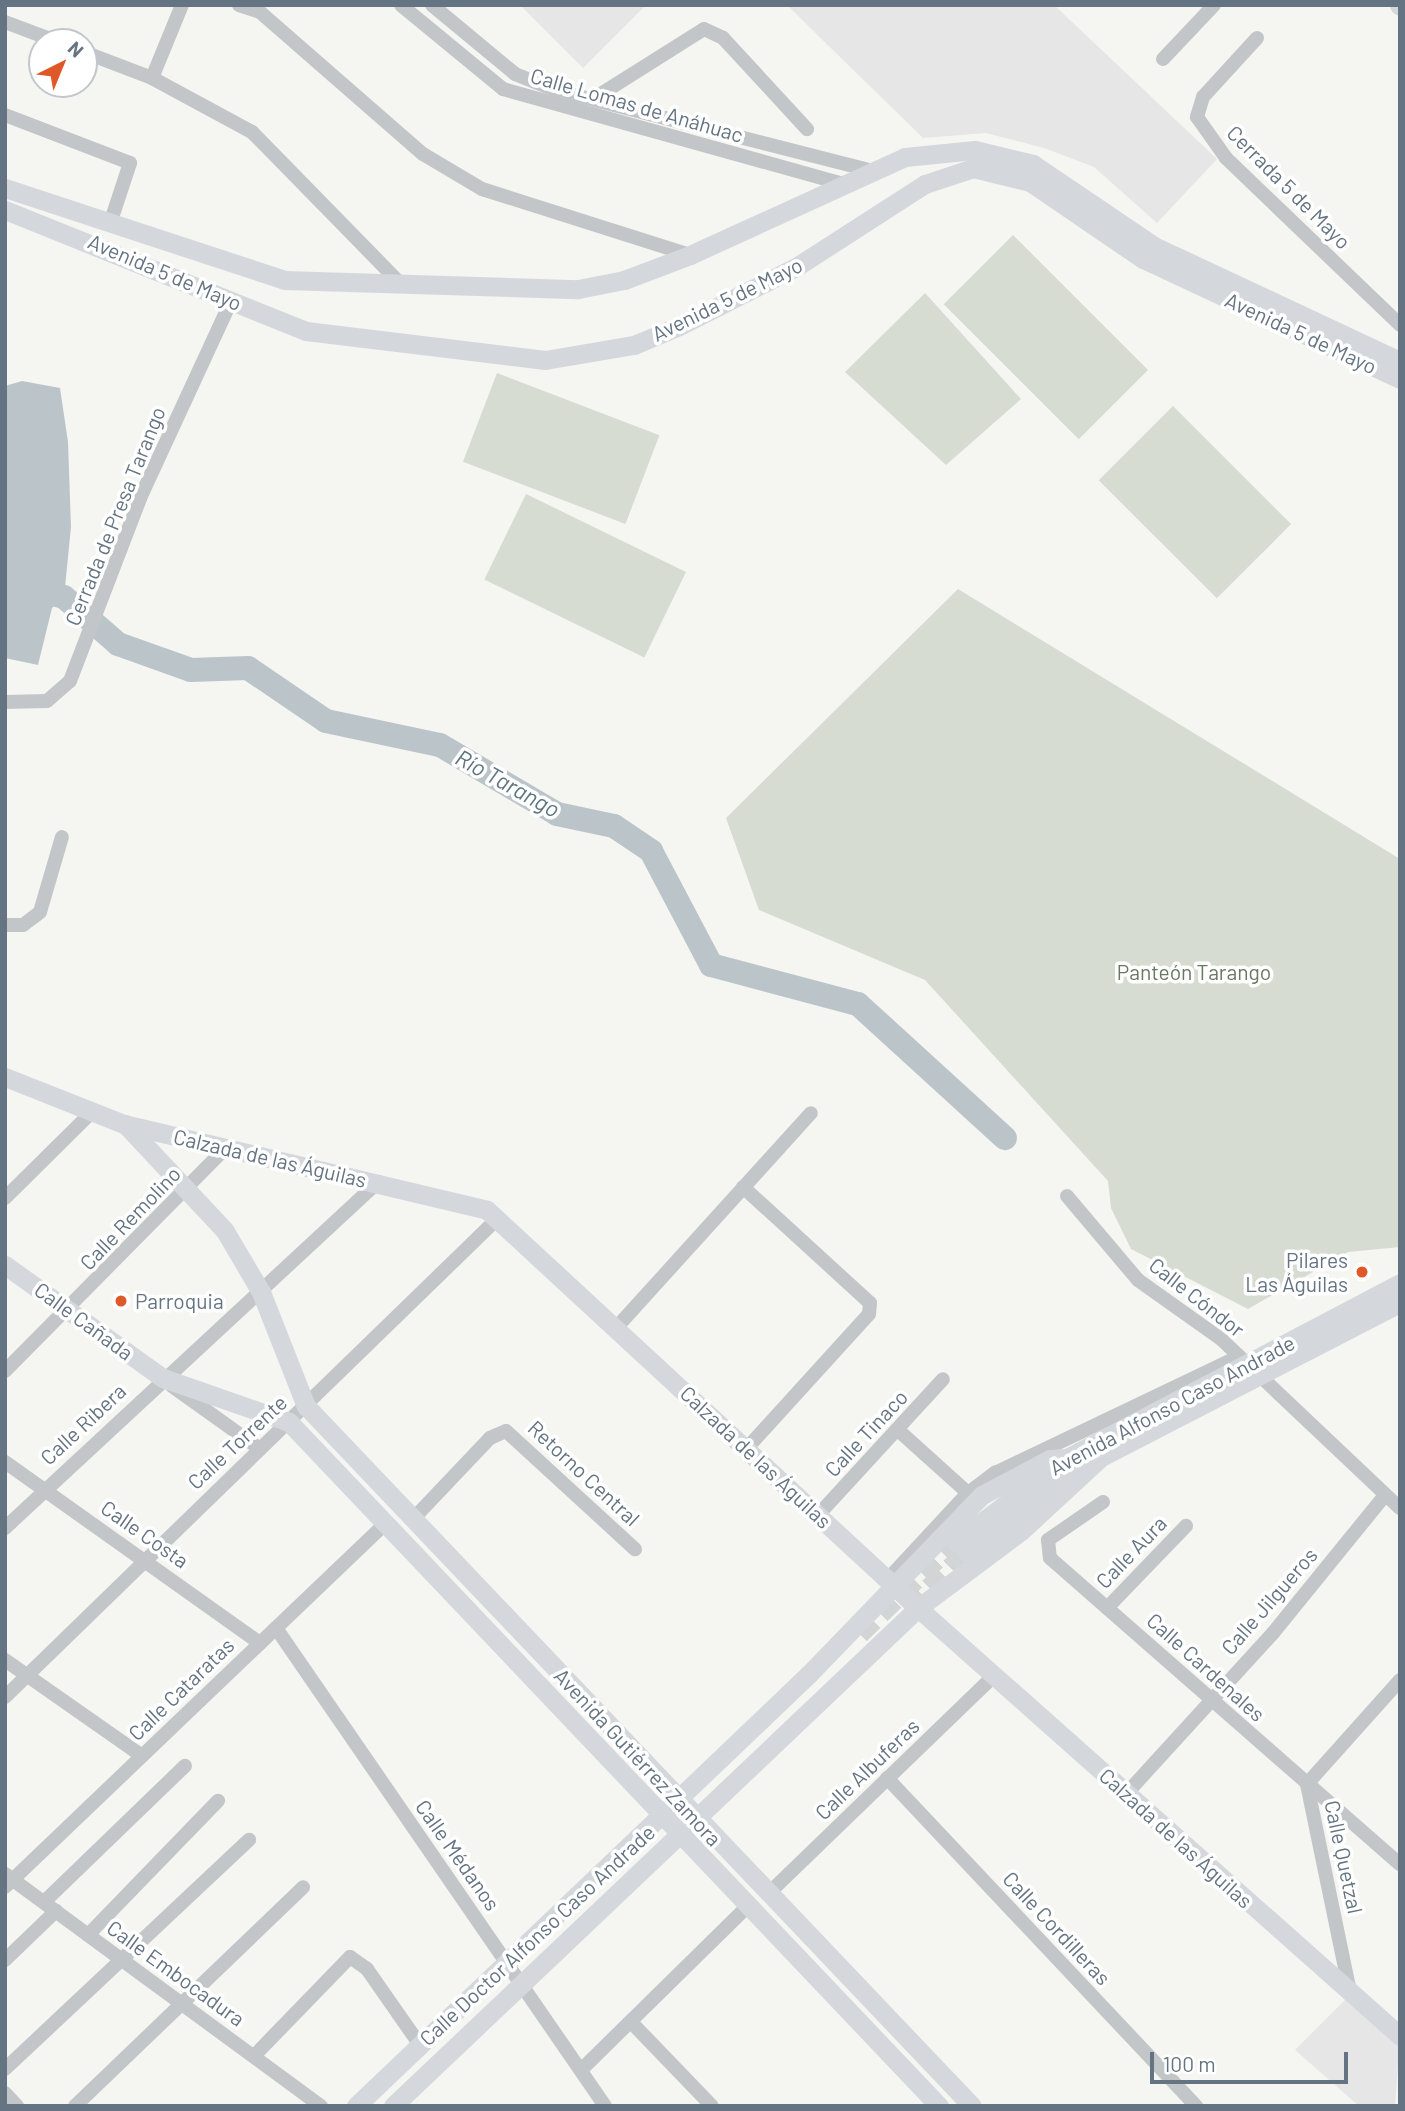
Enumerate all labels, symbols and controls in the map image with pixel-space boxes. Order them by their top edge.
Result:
north arrow [28,28,98,98]
text: N [64,36,89,61]
street label: Calle Lomas de Anáhuac [528,63,746,147]
street label: Cerrada 5 de Mayo [1222,120,1356,254]
street label: Avenida 5 de Mayo [84,228,246,316]
street label: Avenida 5 de Mayo [648,252,806,346]
street label: Avenida 5 de Mayo [1221,287,1381,379]
street label: Cerrada de Presa Tarango [60,403,170,629]
water label: Río Tarango [451,743,565,823]
park label: Panteón Tarango [1117,959,1271,985]
street label: Calzada de las Águilas [171,1124,369,1192]
street label: Calle Remolino [74,1161,186,1275]
place label: Pilares Las Águilas [1245,1247,1348,1297]
street label: Calle Cóndor [1144,1252,1250,1342]
marker: Pilares Las Águilas [1354,1264,1370,1280]
street label: Calle Cañada [30,1277,138,1365]
place label: Parroquia [135,1288,224,1314]
marker: Parroquia [113,1293,129,1309]
street label: Avenida Alfonso Caso Andrade [1045,1330,1299,1480]
street label: Calle Ribera [35,1378,131,1470]
street label: Calzada de las Águilas [675,1381,837,1533]
street label: Calle Tinaco [819,1384,913,1482]
street label: Calle Torrente [182,1390,292,1494]
street label: Retorno Central [523,1415,645,1531]
street label: Calle Costa [96,1495,194,1573]
street label: Calle Aura [1090,1511,1172,1593]
street label: Calle Jilgueros [1216,1542,1322,1660]
street label: Calle Cardenales [1142,1607,1270,1727]
street label: Calle Cataratas [123,1632,239,1746]
street label: Avenida Gutiérrez Zamora [549,1663,727,1851]
street label: Calle Albuferas [810,1713,924,1825]
street label: Calzada de las Águilas [1094,1763,1258,1913]
street label: Calle Médanos [411,1795,505,1915]
street label: Calle Quetzal [1320,1798,1368,1916]
street label: Calle Doctor Alfonso Caso Andrade [414,1819,660,2051]
street label: Calle Cordilleras [998,1866,1116,1990]
street label: Calle Embocadura [102,1915,250,2031]
scale bar [1153,2038,1351,2082]
text: 100 m [1163,2051,1216,2076]

